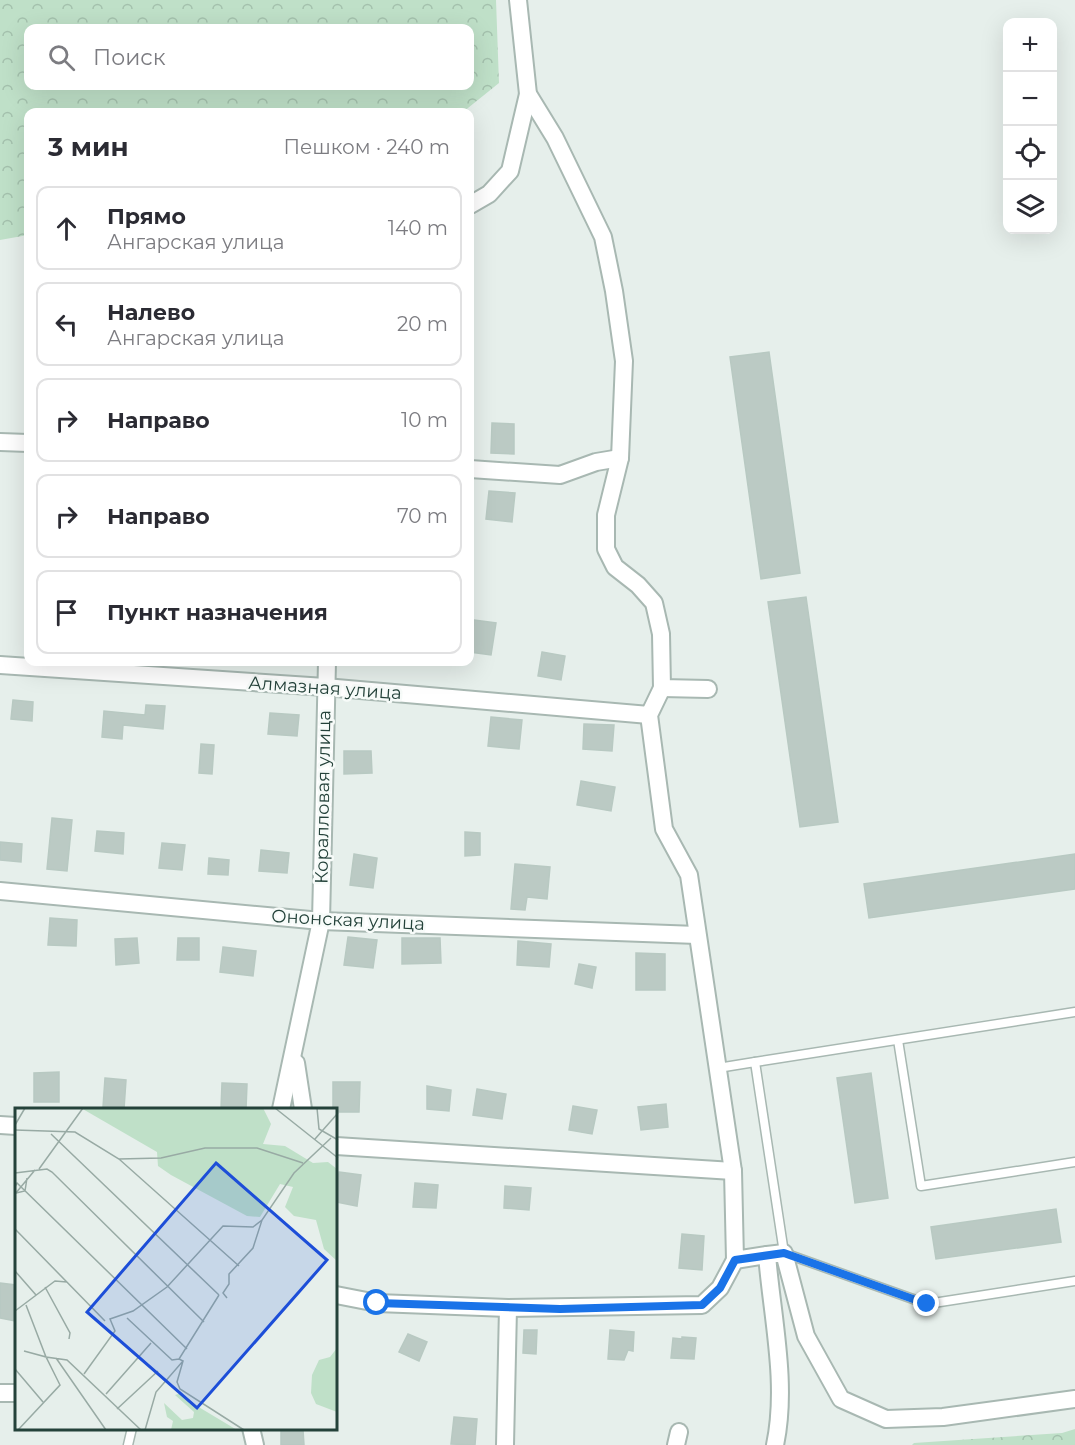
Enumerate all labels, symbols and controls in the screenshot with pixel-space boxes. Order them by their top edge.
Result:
map controls [1003,18,1057,234]
button: + [1003,18,1057,72]
search box [24,24,474,90]
icon: search [45,41,78,74]
text: Поиск [93,44,165,71]
button: − [1003,72,1057,126]
button: locate [1003,126,1057,180]
text: 3 мин [48,131,128,163]
text: Пешком · 240 m [283,135,450,159]
button: layers [1003,180,1057,234]
text: Прямо [107,203,186,230]
icon: ahead [50,212,83,245]
text: 140 m [388,216,448,240]
text: Ангарская улица [107,230,284,254]
text: Налево [107,299,195,326]
icon: left [50,308,83,341]
text: 20 m [397,312,448,336]
text: Ангарская улица [107,326,284,350]
icon: right [50,404,83,437]
text: Направо [107,407,210,434]
text: 10 m [401,408,448,432]
icon: right [50,500,83,533]
text: Направо [107,503,210,530]
text: 70 m [397,504,448,528]
icon: arrive [50,596,83,629]
text: Пункт назначения [107,599,328,626]
street label: Алмазная улица [248,672,402,704]
street label: Коралловая улица [310,710,336,884]
street label: Ононская улица [271,905,425,935]
inset map [15,1108,338,1430]
route start [363,1289,389,1315]
route end [913,1290,939,1316]

